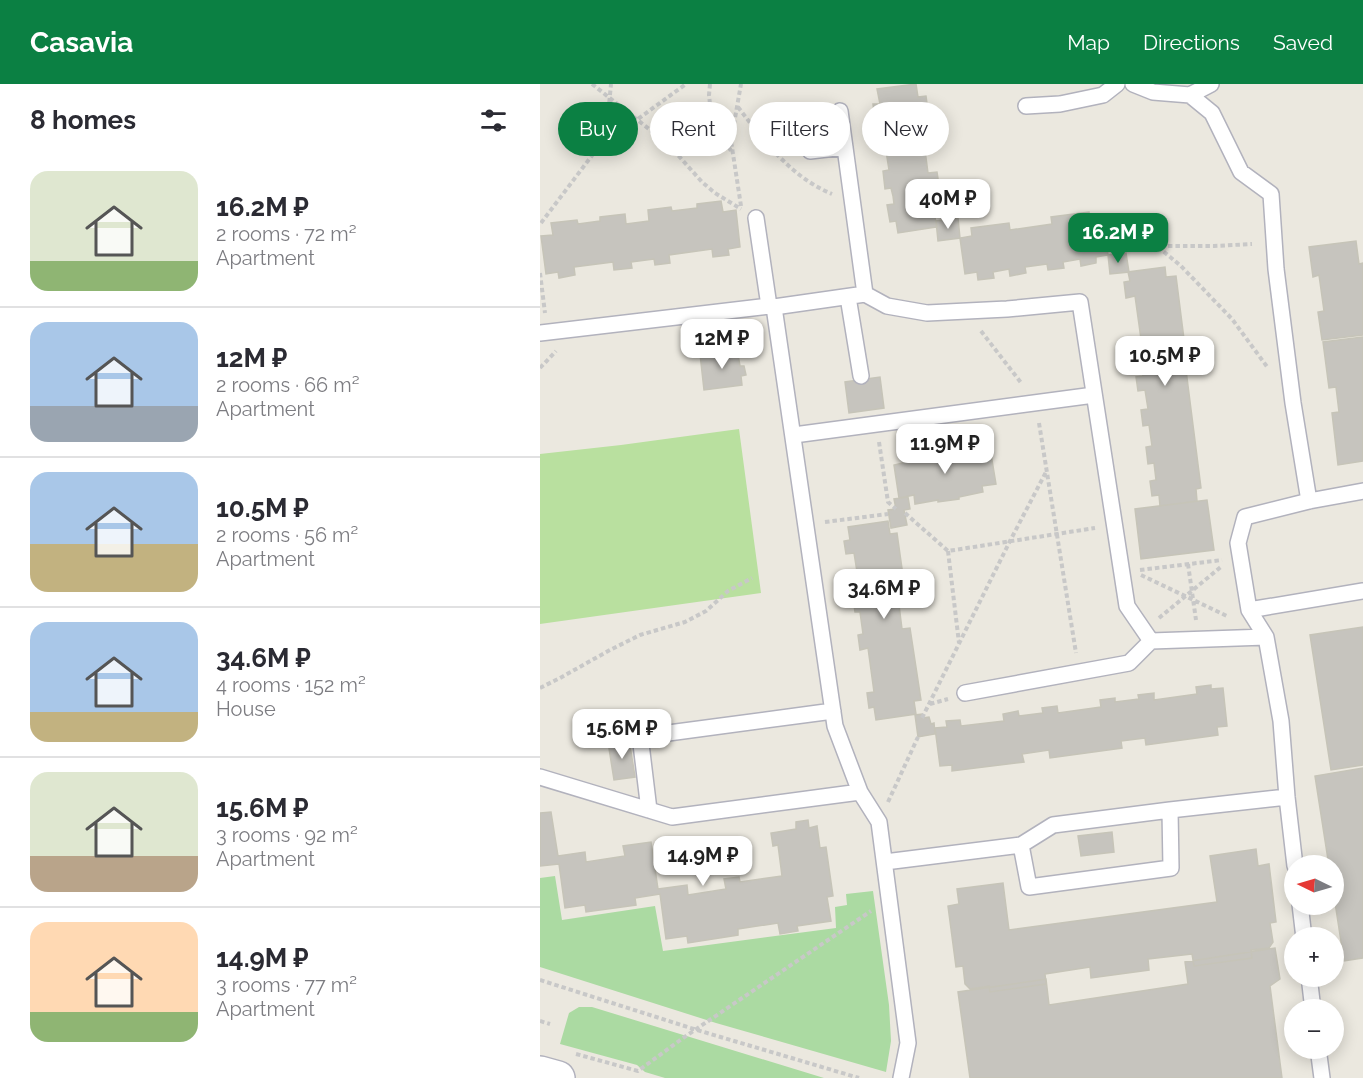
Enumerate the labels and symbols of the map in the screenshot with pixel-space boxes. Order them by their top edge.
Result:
pin: 40M ₽ [906,179,990,230]
pin: 16.2M ₽ [1063,213,1173,264]
pin: 12M ₽ [680,319,764,370]
pin: 10.5M ₽ [1110,336,1220,387]
pin: 11.9M ₽ [890,424,1000,475]
pin: 34.6M ₽ [829,569,939,620]
pin: 15.6M ₽ [567,709,677,760]
pin: 14.9M ₽ [648,836,758,887]
north arrow [1284,855,1344,915]

